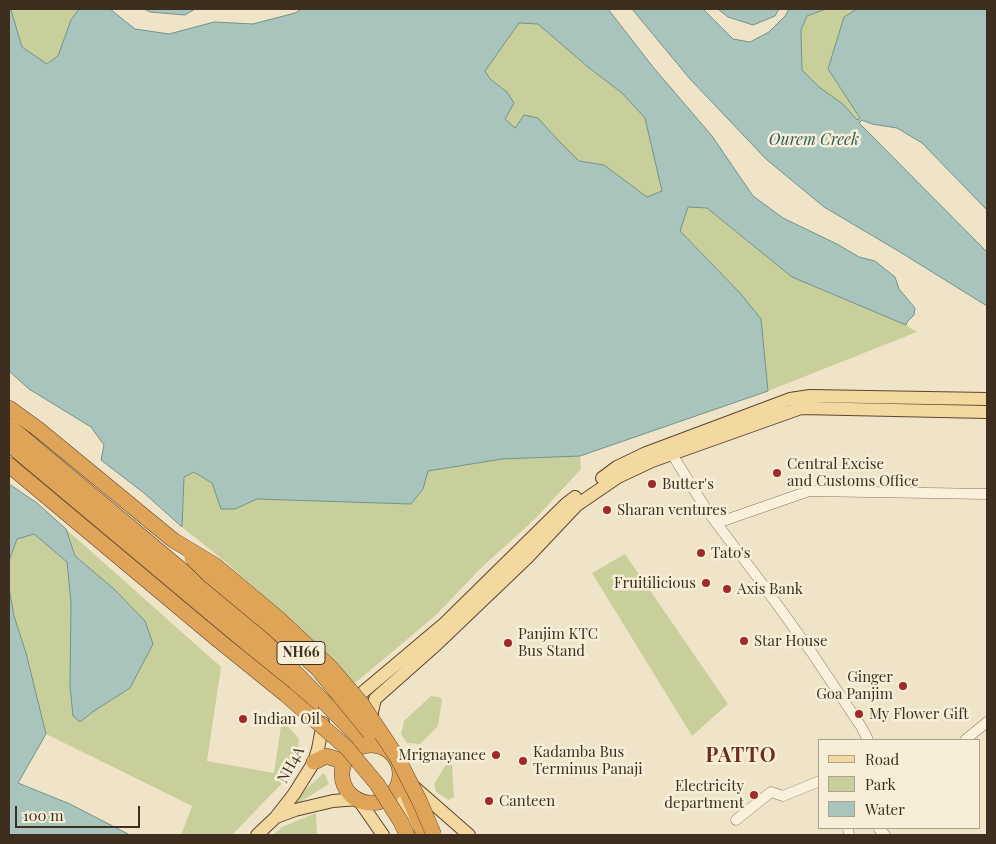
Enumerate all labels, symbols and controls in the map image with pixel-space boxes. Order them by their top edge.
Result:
water label: Ourem Creek [769,130,859,150]
place label: Central Excise and Customs Office [787,455,919,490]
marker: Central Excise and Customs Office [771,467,783,479]
place label: Butter's [662,475,714,493]
marker: Butter's [646,478,658,490]
place label: Sharan ventures [617,501,727,519]
marker: Sharan ventures [601,504,613,516]
place label: Tato's [711,544,750,562]
marker: Tato's [695,547,707,559]
place label: Fruitilicious [614,574,696,592]
marker: Fruitilicious [700,577,712,589]
place label: Axis Bank [737,580,803,598]
marker: Axis Bank [721,583,733,595]
place label: Panjim KTC Bus Stand [518,625,598,660]
place label: Star House [754,632,828,650]
marker: Star House [738,635,750,647]
marker: Panjim KTC Bus Stand [502,637,514,649]
road number: NH66 [277,641,325,664]
place label: Ginger Goa Panjim [816,668,893,703]
marker: Ginger Goa Panjim [897,680,909,692]
place label: My Flower Gift [869,705,968,723]
marker: My Flower Gift [853,708,865,720]
place label: Indian Oil [253,710,320,728]
marker: Indian Oil [237,713,249,725]
legend [818,739,981,829]
place label: Kadamba Bus Terminus Panaji [533,743,643,778]
street label: NH4A [274,744,308,786]
district label: PATTO [705,744,777,768]
place label: Mrignayanee [399,746,486,764]
marker: Mrignayanee [490,749,502,761]
text: Road [865,749,899,769]
marker: Kadamba Bus Terminus Panaji [517,755,529,767]
text: Park [865,774,896,794]
place label: Electricity department [664,777,744,812]
marker: Electricity department [748,789,760,801]
place label: Canteen [499,792,555,810]
marker: Canteen [483,795,495,807]
scale bar [18,796,142,828]
text: Water [865,799,905,819]
text: 100 m [23,805,64,825]

